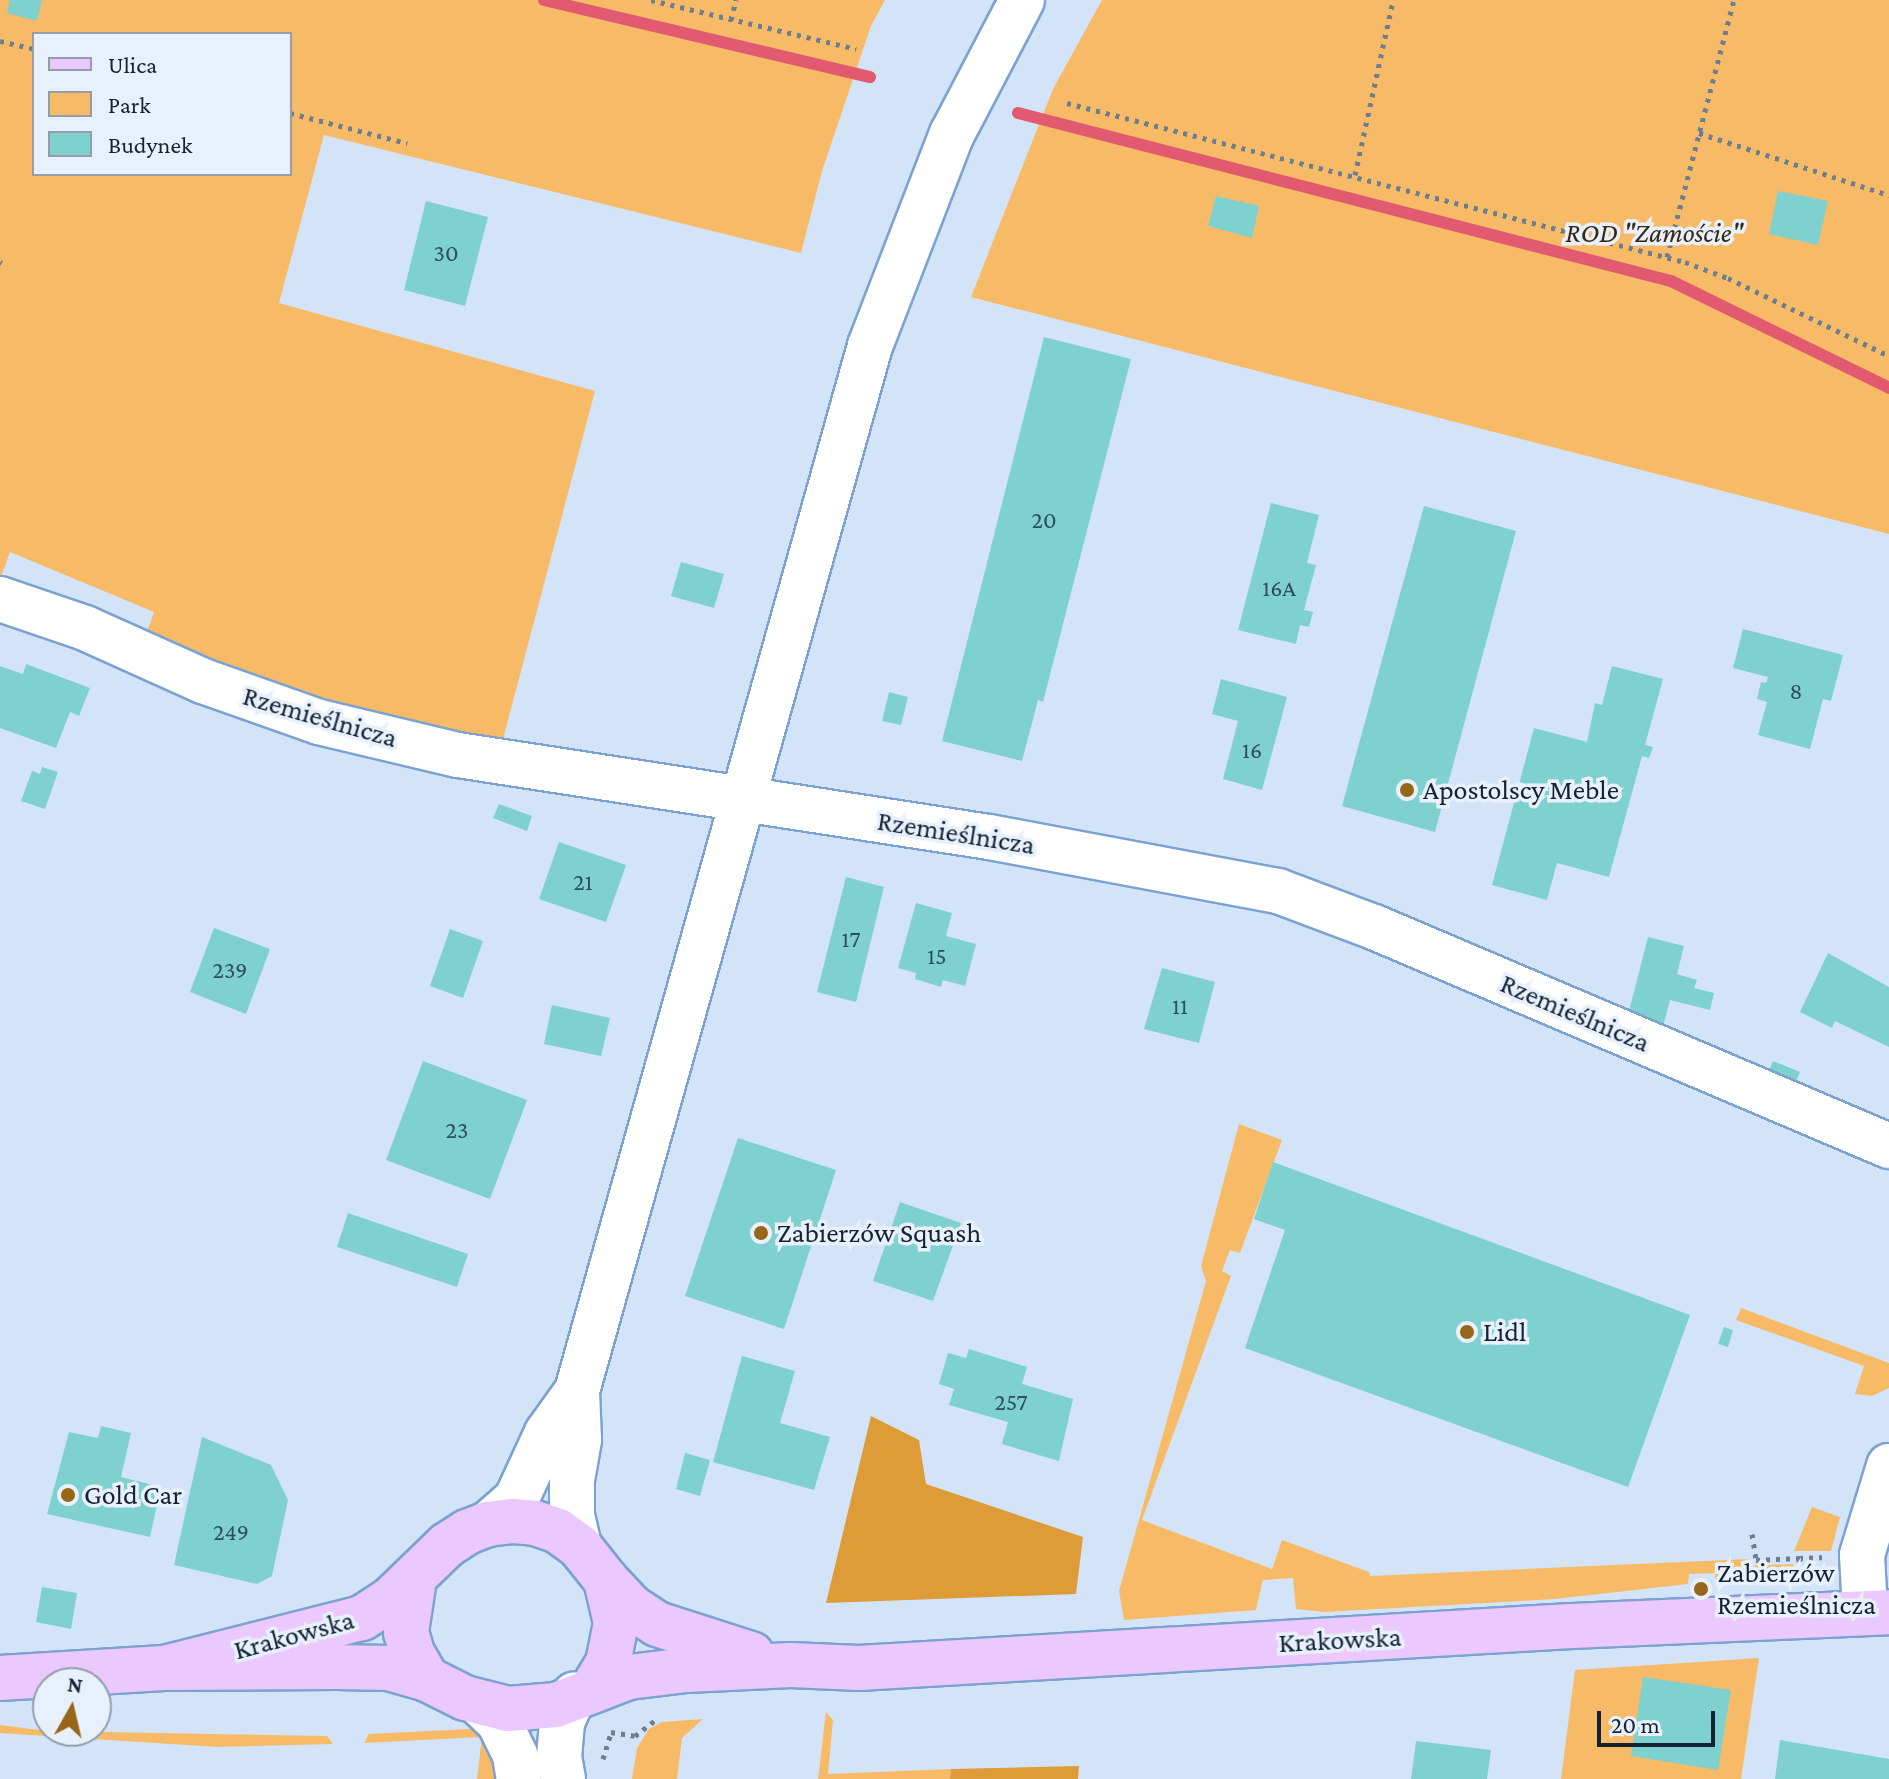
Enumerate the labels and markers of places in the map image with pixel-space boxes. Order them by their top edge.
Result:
place label: Apostolscy Meble [1423,773,1619,807]
marker: Apostolscy Meble [1398,781,1416,799]
place label: Zabierzów Squash [777,1216,981,1250]
marker: Zabierzów Squash [752,1224,770,1242]
place label: Lidl [1483,1315,1526,1349]
marker: Lidl [1458,1323,1476,1341]
place label: Gold Car [84,1478,182,1512]
marker: Gold Car [59,1486,77,1504]
place label: Zabierzów Rzemieślnicza [1717,1556,1876,1622]
marker: Zabierzów Rzemieślnicza [1692,1580,1710,1598]

